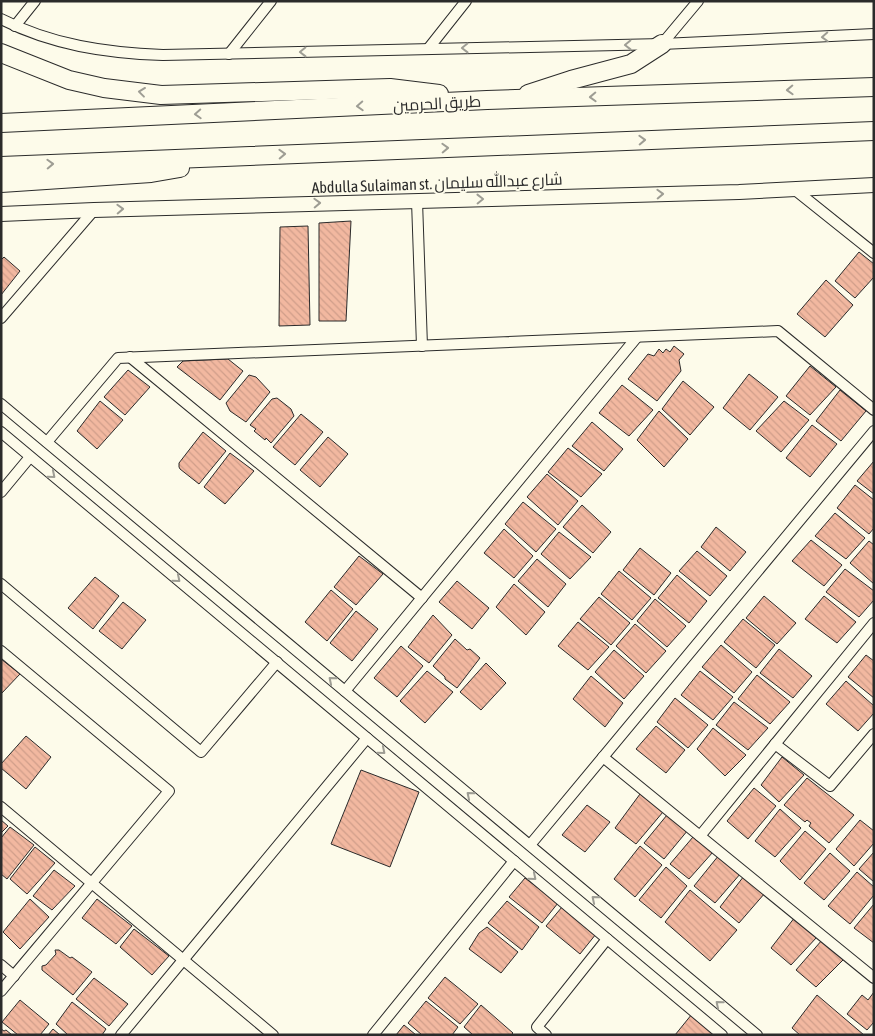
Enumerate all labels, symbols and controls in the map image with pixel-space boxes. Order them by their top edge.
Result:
one-way arrow [821,31,829,42]
one-way arrow [623,40,631,50]
one-way arrow [461,43,469,53]
one-way arrow [299,47,306,57]
one-way arrow [786,85,794,96]
one-way arrow [137,87,145,98]
street label: طريق الحرمين [393,92,482,116]
one-way arrow [588,92,596,103]
one-way arrow [356,101,364,112]
one-way arrow [194,108,202,119]
one-way arrow [638,135,646,145]
one-way arrow [441,143,449,153]
one-way arrow [279,149,287,160]
one-way arrow [46,158,54,169]
street label: Abdulla Sulaiman st. شارع عبدالله سليمان [311,169,563,199]
one-way arrow [656,189,664,199]
one-way arrow [476,194,484,204]
one-way arrow [314,198,322,209]
one-way arrow [116,204,124,214]
one-way arrow [46,469,55,477]
one-way arrow [171,573,180,582]
one-way arrow [328,677,337,686]
one-way arrow [376,745,385,753]
one-way arrow [467,793,476,801]
one-way arrow [528,872,537,881]
one-way arrow [591,896,600,905]
one-way arrow [716,1000,725,1009]

